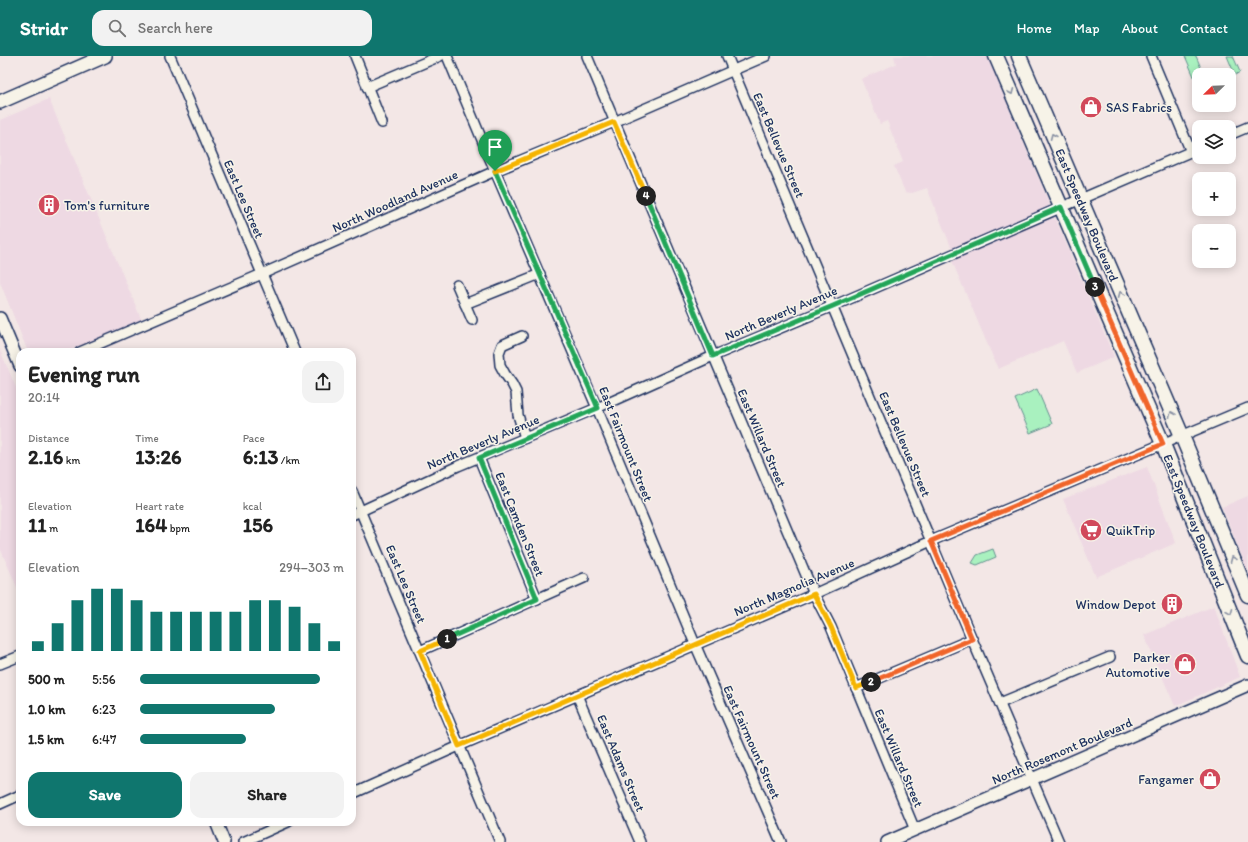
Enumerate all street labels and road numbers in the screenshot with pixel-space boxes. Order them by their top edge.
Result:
street label: East Bellevue Street [750,90,808,200]
street label: East Speedway Boulevard [1052,146,1122,284]
street label: East Lee Street [221,157,267,241]
street label: North Woodland Avenue [330,166,460,236]
street label: North Beverly Avenue [722,282,840,344]
street label: East Fairmount Street [596,384,656,504]
street label: East Willard Street [735,387,790,490]
street label: East Bellevue Street [876,389,934,499]
street label: North Beverly Avenue [424,411,542,473]
street label: East Speedway Boulevard [1160,452,1228,590]
street label: East Camden Street [492,470,548,578]
street label: East Lee Street [383,542,429,626]
street label: North Magnolia Avenue [731,555,857,619]
street label: East Fairmount Street [720,683,784,801]
street label: East Willard Street [872,707,927,810]
street label: East Adams Street [594,712,648,814]
street label: North Rosemont Boulevard [990,715,1134,787]

